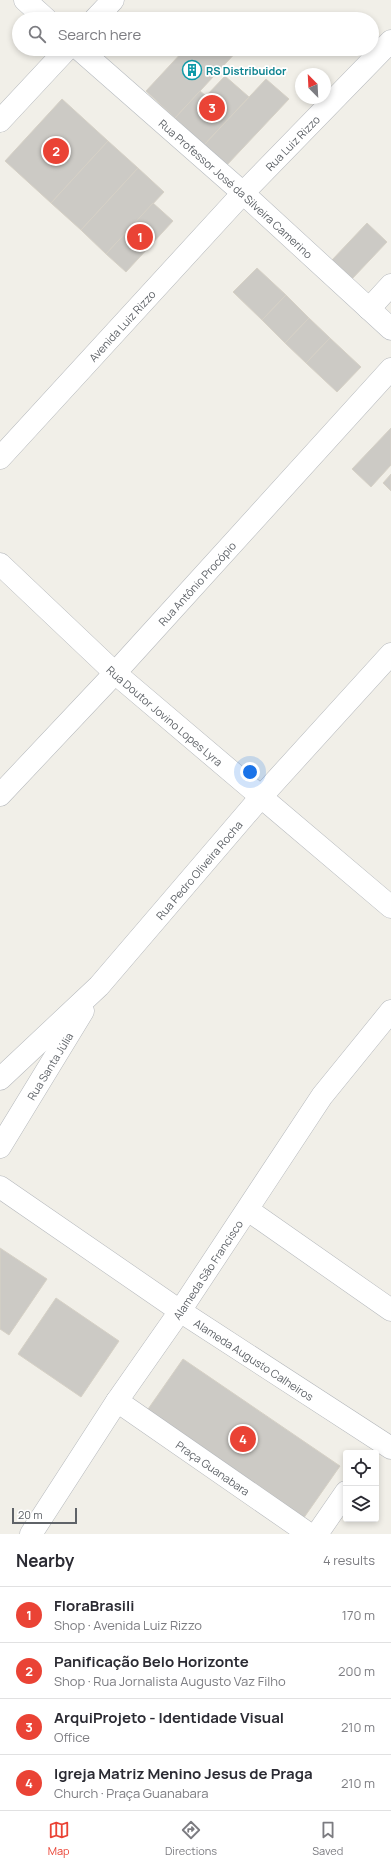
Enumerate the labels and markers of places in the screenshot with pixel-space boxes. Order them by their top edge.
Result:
building icon: RS Distribuidor [181,59,203,81]
place label: RS Distribuidor [206,63,287,78]
pin: 3 [199,93,225,123]
pin: 2 [43,136,69,166]
pin: 1 [127,222,153,252]
pin: 4 [230,1424,256,1454]

